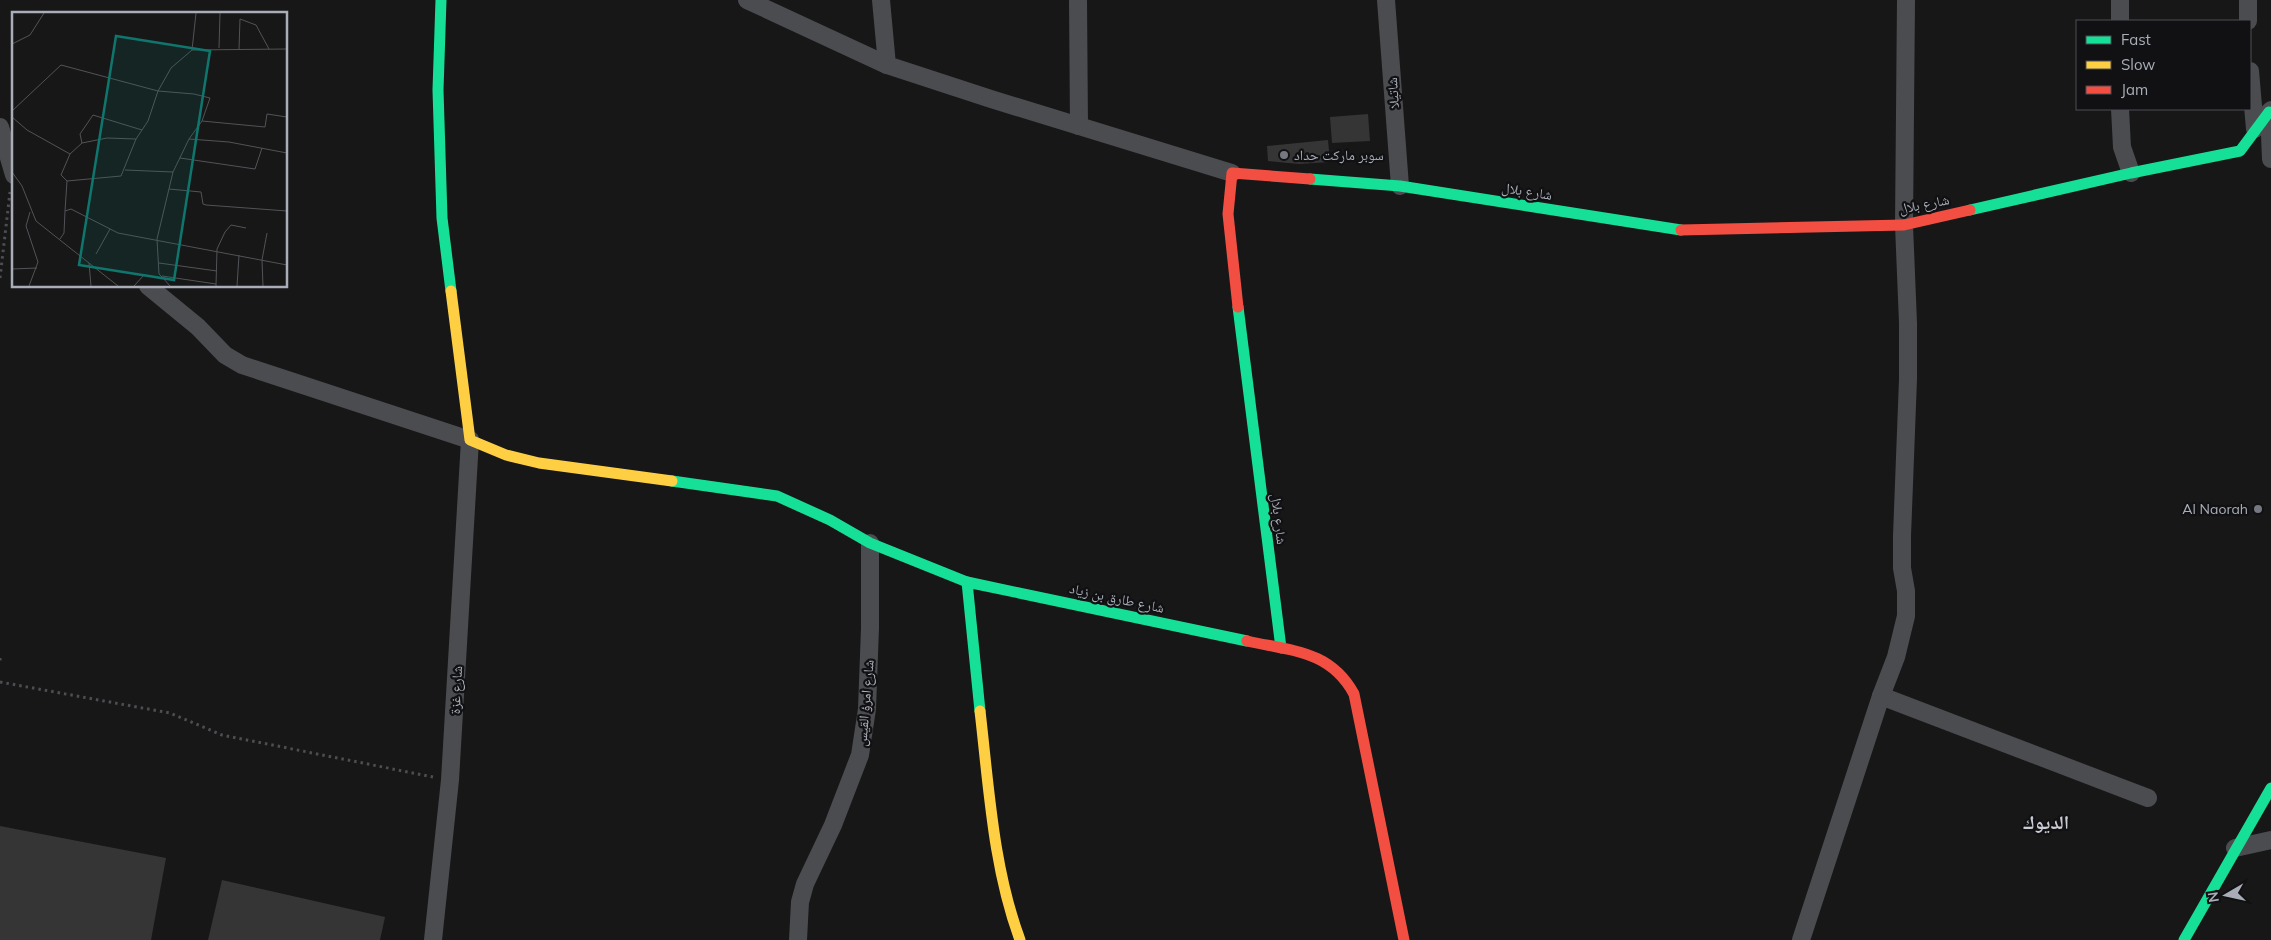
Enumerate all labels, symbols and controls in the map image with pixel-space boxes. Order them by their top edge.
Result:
inset map [12,12,288,288]
legend [2076,20,2251,110]
text: Fast [2121,30,2151,49]
text: Slow [2121,55,2155,74]
street label: شاتيلا [1383,77,1403,109]
text: Jam [2121,80,2148,99]
place label: سوبر ماركت حداد [1294,146,1384,164]
marker: سوبر ماركت حداد [1278,149,1290,161]
street label: شارع بلال [1500,178,1554,205]
street label: شارع بلال [1897,190,1951,219]
street label: شارع بلال [1266,493,1291,546]
place label: Al Naorah [2182,500,2248,518]
marker: Al Naorah [2252,503,2264,515]
street label: شارع طارق بن زياد [1068,579,1166,618]
street label: شارع امرؤ القيس [852,659,879,747]
street label: شارع غزة [446,665,467,715]
district label: الديوك [2023,810,2069,834]
north arrow [2201,870,2251,920]
text: N [2203,890,2223,904]

